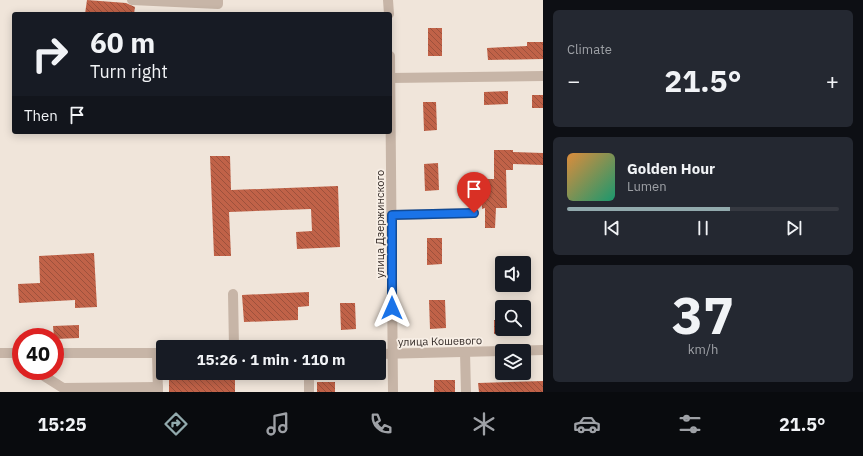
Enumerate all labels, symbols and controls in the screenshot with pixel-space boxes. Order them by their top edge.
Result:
text: 60 m [90,24,155,61]
icon: right [24,28,76,80]
text: Climate [567,41,612,58]
text: Turn right [90,60,168,83]
text: 21.5° [664,61,742,100]
text: − [567,66,580,95]
text: + [826,66,839,95]
icon: arrive [66,104,88,126]
text: Then [24,106,58,125]
text: Golden Hour [627,159,715,178]
street label: улица Дзержинского [373,170,387,278]
pin [457,172,491,213]
icon: arrive [463,178,485,200]
text: Lumen [627,178,667,195]
icon: previous [601,217,623,239]
icon: pause [692,217,714,239]
icon: next [783,217,805,239]
map controls [495,256,531,380]
button: sound [495,256,531,292]
text: 37 [672,281,734,348]
position arrow [371,287,413,329]
button: search [495,300,531,336]
speed limit sign: 40 [12,328,64,380]
street label: улица Кошевого [398,333,482,349]
text: km/h [688,341,718,358]
button: layers [495,344,531,380]
text: 15:26 · 1 min · 110 m [197,350,345,369]
icon: directions [162,410,190,438]
icon: music [264,410,292,438]
icon: phone [367,410,395,438]
icon: climate [470,410,498,438]
icon: car [573,410,601,438]
icon: filters [676,410,704,438]
text: 15:25 [37,413,87,436]
text: 21.5° [779,413,826,436]

